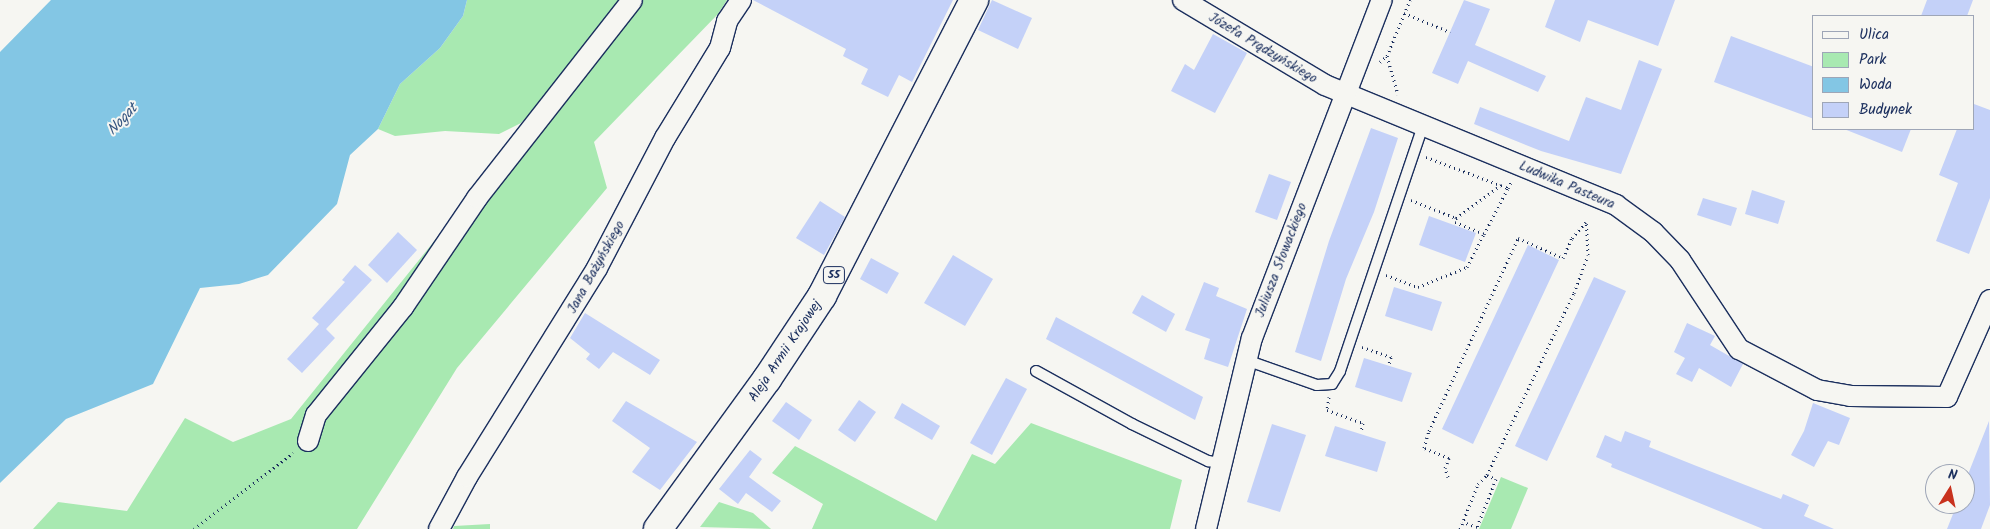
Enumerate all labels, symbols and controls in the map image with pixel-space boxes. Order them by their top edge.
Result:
street label: Józefa Prądzyńskiego [1206,9,1320,87]
legend [1812,15,1975,130]
text: Ulica [1859,23,1889,47]
text: Park [1859,48,1886,72]
text: Woda [1859,73,1892,97]
text: Budynek [1859,98,1912,122]
water label: Nogat [104,100,142,140]
street label: Ludwika Pasteura [1516,157,1618,213]
street label: Juliusza Słowackiego [1251,200,1311,320]
street label: Jana Bażyńskiego [564,218,628,316]
road number: 55 [823,266,845,284]
street label: Aleja Armii Krajowej [745,297,825,405]
north arrow [1925,464,1975,514]
text: N [1946,464,1959,487]

